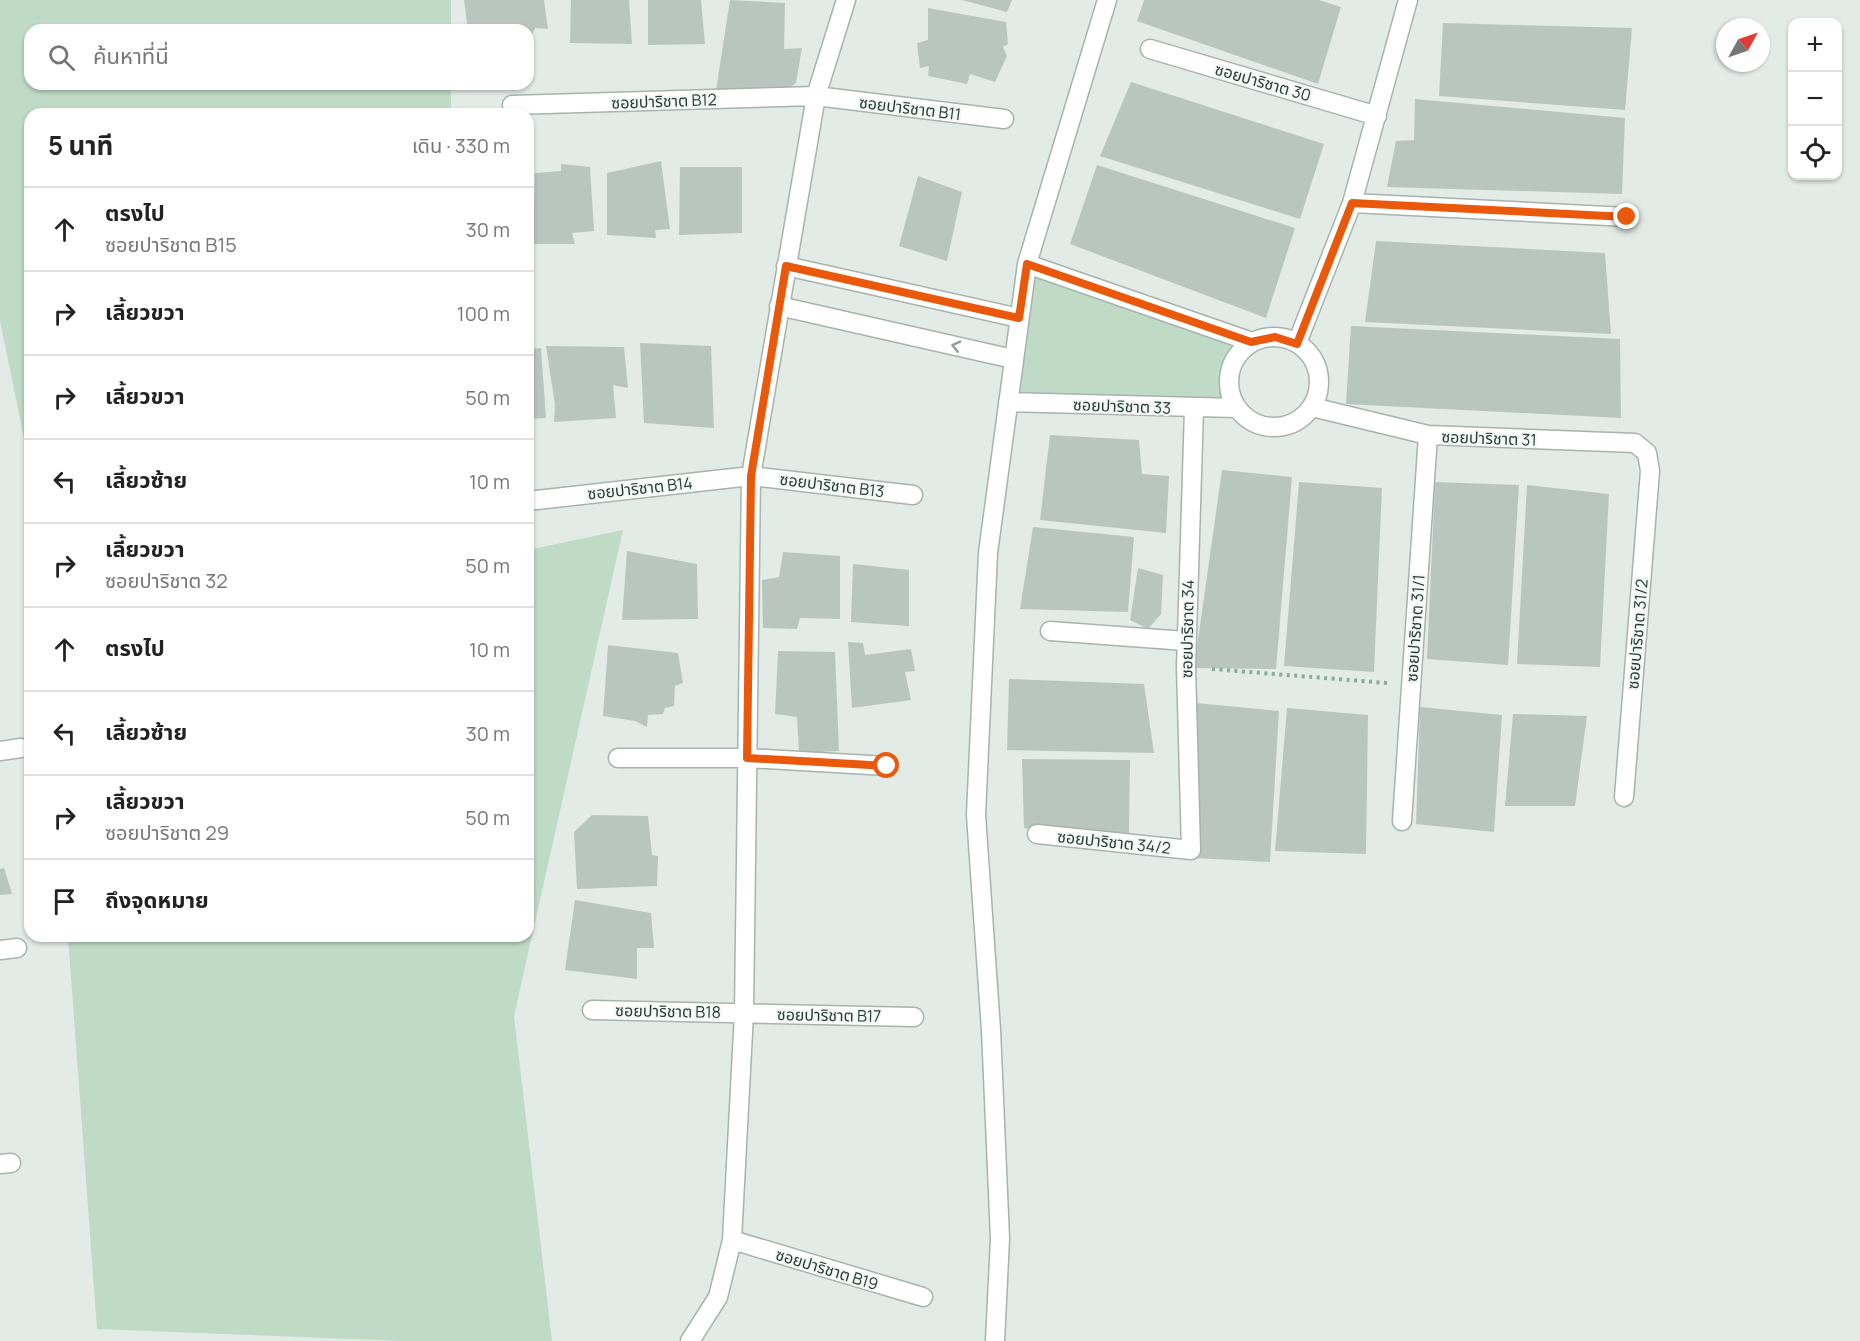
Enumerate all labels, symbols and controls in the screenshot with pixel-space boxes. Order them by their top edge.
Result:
north arrow [1716,18,1770,72]
map controls [1788,18,1842,180]
button: + [1788,18,1842,72]
search box [24,24,534,90]
icon: search [45,41,78,74]
text: ค้นหาที่นี่ [93,41,169,71]
street label: ซอยปาริชาต 30 [1212,58,1314,106]
button: − [1788,72,1842,126]
street label: ซอยปาริชาต B12 [611,88,717,114]
street label: ซอยปาริชาต B11 [858,91,962,125]
button: locate [1788,126,1842,180]
text: 5 นาที [48,127,113,163]
text: เดิน · 330 m [412,132,510,159]
text: ตรงไป [105,198,165,228]
route end [1613,203,1639,229]
icon: ahead [48,213,81,246]
text: 30 m [466,216,510,243]
text: ซอยปาริชาต B15 [105,231,237,258]
icon: right [48,297,81,330]
text: เลี้ยวขวา [105,297,185,327]
text: 100 m [457,300,510,327]
one-way arrow [951,341,961,354]
icon: right [48,381,81,414]
text: เลี้ยวขวา [105,381,185,411]
text: 50 m [465,384,510,411]
street label: ซอยปาริชาต 33 [1073,393,1171,419]
street label: ซอยปาริชาต 31 [1441,425,1537,451]
icon: left [48,465,81,498]
text: เลี้ยวซ้าย [105,465,187,495]
text: 10 m [469,468,510,495]
street label: ซอยปาริชาต B13 [778,468,886,502]
street label: ซอยปาริชาต B14 [586,472,694,504]
text: เลี้ยวขวา [105,534,185,564]
icon: right [48,549,81,582]
text: 50 m [465,552,510,579]
text: ซอยปาริชาต 32 [105,567,228,594]
street label: ซอยปาริชาต 31/1 [1400,573,1430,683]
street label: ซอยปาริชาต 31/2 [1621,578,1653,690]
street label: ซอยปาริชาต 34 [1175,580,1199,678]
icon: ahead [48,633,81,666]
text: ตรงไป [105,633,165,663]
text: 10 m [469,636,510,663]
icon: left [48,717,81,750]
text: เลี้ยวซ้าย [105,717,187,747]
text: 30 m [466,720,510,747]
route start [873,752,899,778]
text: เลี้ยวขวา [105,786,185,816]
icon: right [48,801,81,834]
text: 50 m [465,804,510,831]
text: ซอยปาริชาต 29 [105,819,229,846]
street label: ซอยปาริชาต 34/2 [1056,825,1172,859]
icon: arrive [48,885,81,918]
text: ถึงจุดหมาย [105,885,209,915]
street label: ซอยปาริชาต B18 [615,999,721,1023]
street label: ซอยปาริชาต B17 [777,1003,881,1027]
street label: ซอยปาริชาต B19 [773,1243,881,1295]

